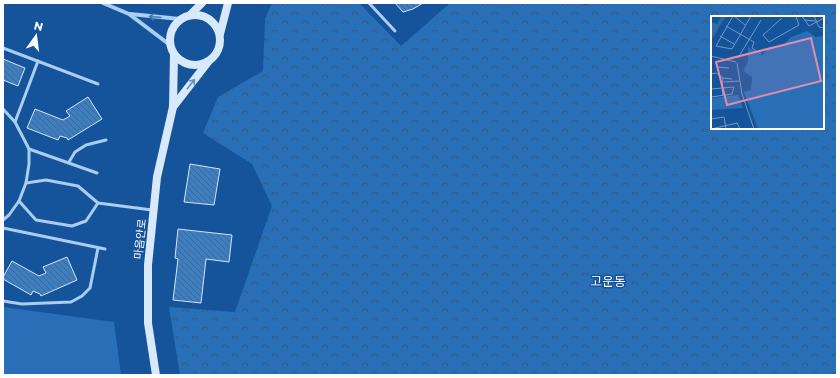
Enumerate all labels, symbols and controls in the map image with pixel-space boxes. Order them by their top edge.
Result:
one-way arrow [149,13,162,20]
north arrow [16,16,56,56]
inset map [711,16,824,129]
text: N [32,18,44,34]
one-way arrow [187,78,196,89]
street label: 마음안로 [131,218,149,260]
district label: 고운동 [590,273,626,289]

